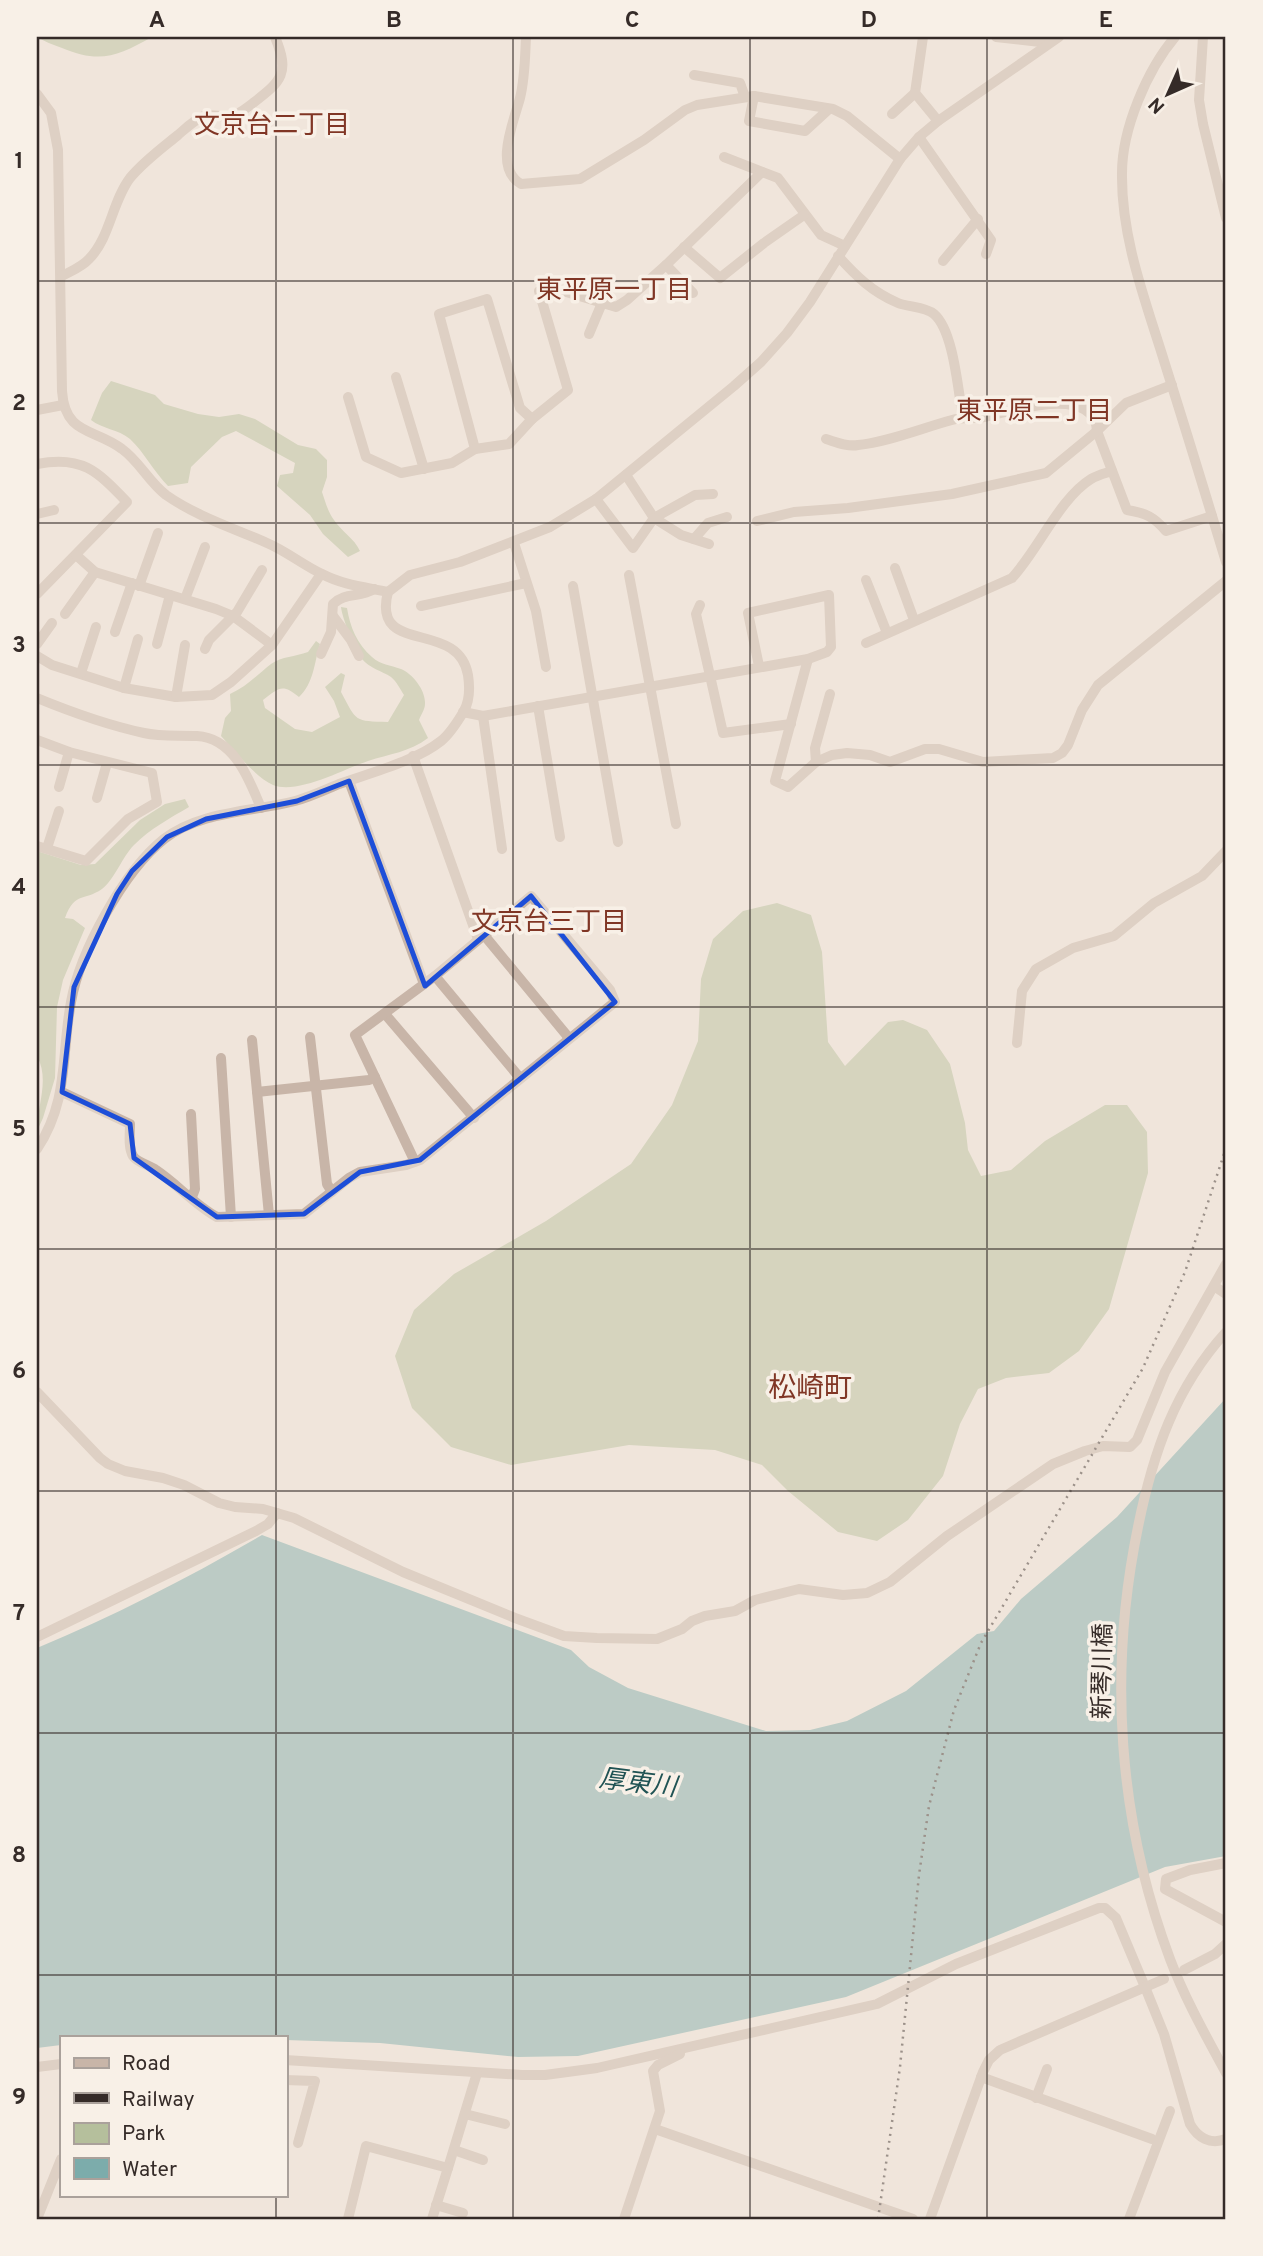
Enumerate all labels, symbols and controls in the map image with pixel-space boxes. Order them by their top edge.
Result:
text: A [149,7,165,36]
text: B [386,7,402,36]
text: C [625,7,639,36]
text: D [861,7,877,36]
text: E [1099,7,1113,36]
north arrow [1134,60,1204,130]
text: N [1144,91,1171,118]
district label: 文京台二丁目 [194,110,350,143]
text: 1 [14,148,24,177]
district label: 東平原一丁目 [536,275,692,308]
text: 2 [12,390,26,419]
district label: 東平原二丁目 [956,396,1112,429]
text: 3 [12,632,26,661]
text: 4 [12,874,26,903]
district label: 文京台三丁目 [471,907,627,940]
text: 5 [12,1116,26,1145]
text: 6 [12,1358,26,1387]
district label: 松崎町 [768,1372,852,1408]
text: 7 [13,1600,25,1629]
street label: 新琴川橋 [1088,1623,1120,1719]
water label: 厚東川 [597,1763,681,1806]
text: 8 [12,1842,26,1871]
legend [60,2036,287,2196]
text: Road [122,2051,171,2078]
text: 9 [12,2084,26,2113]
text: Railway [122,2087,195,2114]
text: Park [122,2121,165,2148]
text: Water [122,2157,177,2184]

